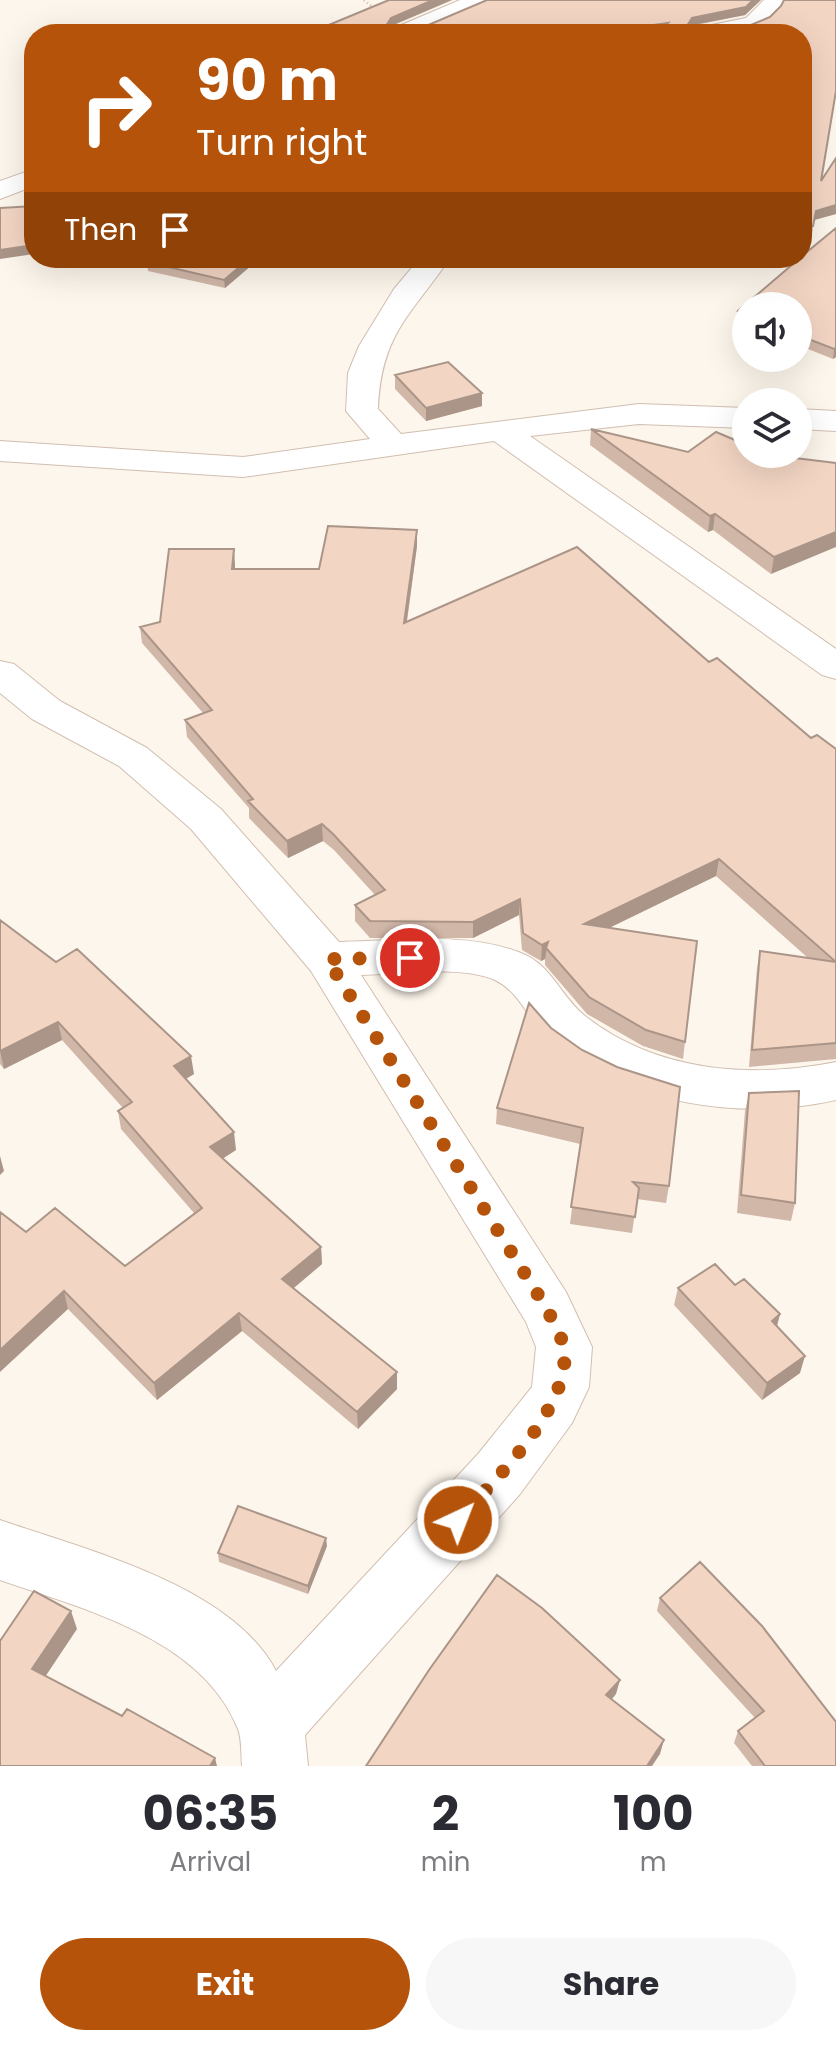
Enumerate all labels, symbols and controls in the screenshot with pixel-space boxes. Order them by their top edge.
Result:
text: 90 m [196,41,338,120]
icon: right [64,56,168,160]
text: Turn right [196,117,367,168]
text: Then [64,208,137,251]
icon: arrive [153,208,197,252]
map controls [732,292,812,468]
button: sound [732,292,812,372]
button: layers [732,388,812,468]
pin [376,924,444,992]
icon: arrive [388,936,432,980]
position arrow [416,1478,500,1562]
text: 06:35 [142,1780,278,1847]
text: 2 [432,1780,459,1847]
text: 100 [613,1780,694,1847]
text: Arrival [169,1844,251,1880]
text: min [421,1844,470,1880]
text: m [640,1844,667,1880]
button: Exit [40,1938,410,2030]
button: Share [426,1938,796,2030]

